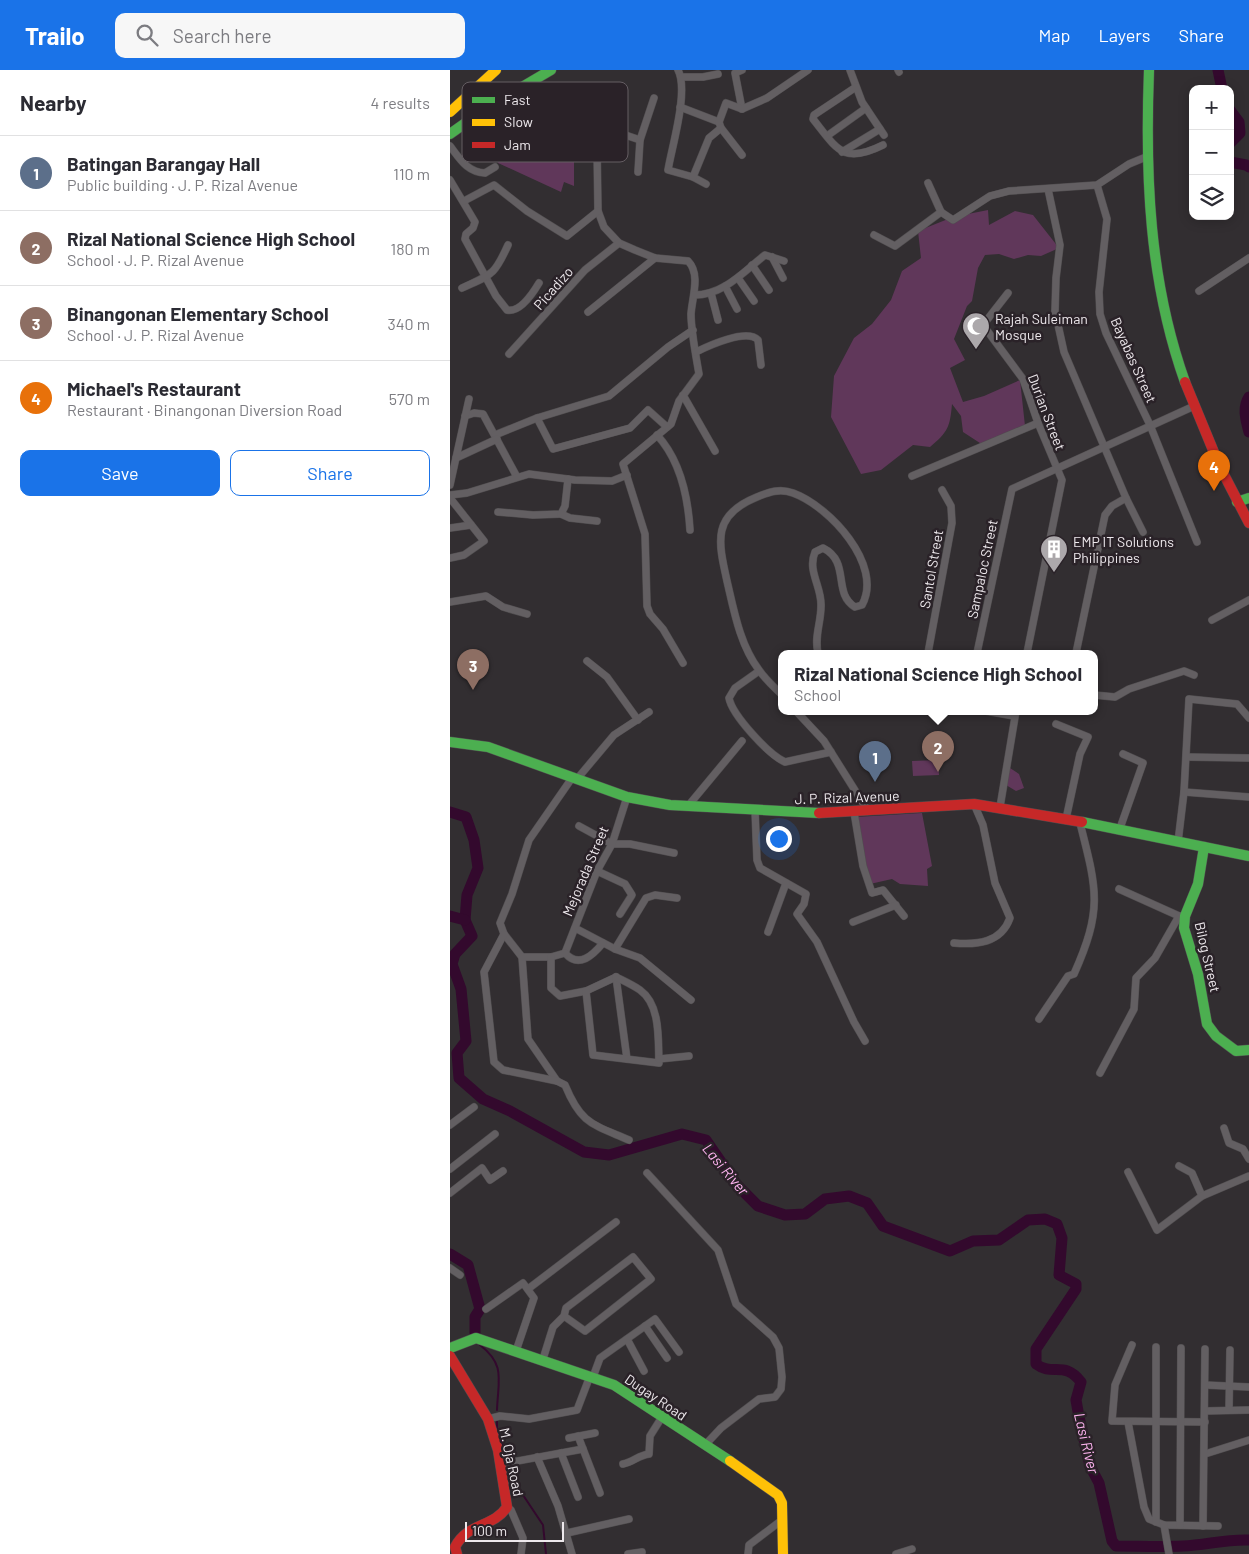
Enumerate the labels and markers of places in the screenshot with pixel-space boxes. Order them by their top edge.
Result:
place label: Rajah Suleiman Mosque [995,310,1088,343]
mosque icon: Rajah Suleiman Mosque [961,311,991,350]
pin: 4 [1198,450,1230,491]
place label: EMP IT Solutions Philippines [1073,533,1174,566]
building icon: EMP IT Solutions Philippines [1039,534,1069,573]
pin: 3 [457,649,489,690]
pin: 2 [922,731,954,772]
pin: 1 [859,741,891,782]

